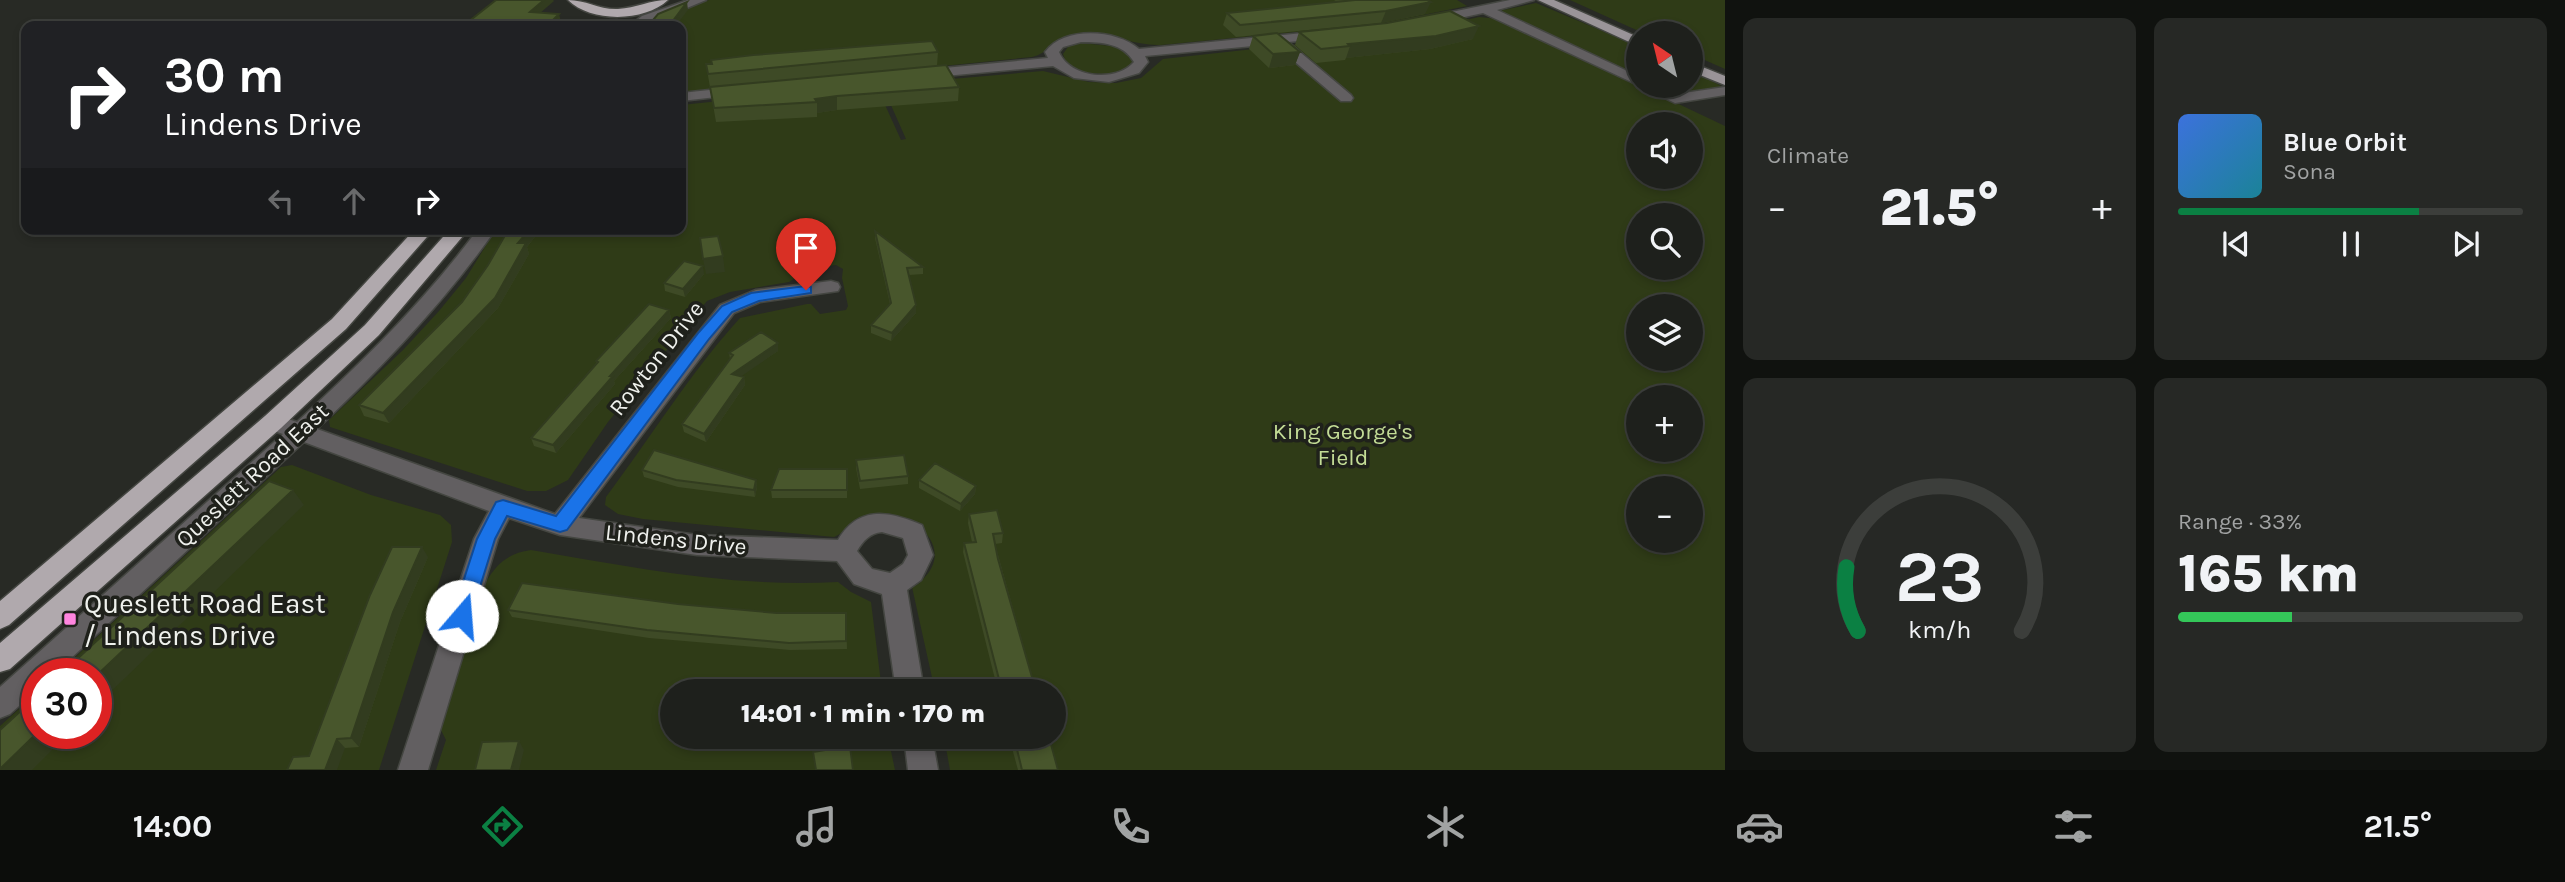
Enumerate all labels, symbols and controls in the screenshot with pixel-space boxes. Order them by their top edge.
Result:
north arrow [1626,21,1703,98]
map controls [1626,21,1703,553]
text: 30 m [164,47,284,104]
icon: right [49,49,140,140]
text: Lindens Drive [164,106,362,143]
button: sound [1626,112,1703,189]
text: Blue Orbit [2283,127,2407,158]
text: Climate [1767,142,1849,169]
text: Sona [2283,158,2336,185]
text: 21.5° [1879,177,2000,238]
icon: left [262,182,300,220]
icon: ahead [335,182,373,220]
icon: right [408,182,446,220]
text: − [1767,185,1787,230]
text: + [2092,185,2112,230]
button: search [1626,203,1703,280]
pin [776,218,836,290]
icon: previous [2217,225,2255,263]
icon: pause [2332,225,2370,263]
icon: next [2447,225,2485,263]
icon: arrive [787,229,825,267]
button: layers [1626,294,1703,371]
street label: Rowton Drive [603,296,709,421]
button: + [1626,385,1703,462]
street label: Queslett Road East [171,398,334,553]
park label: King George's Field [1273,418,1413,471]
button: − [1626,476,1703,553]
text: Range · 33% [2178,508,2302,535]
street label: Lindens Drive [604,519,748,560]
text: 23 [1895,534,1984,619]
text: 165 km [2178,543,2359,604]
position arrow [425,579,499,653]
place label: Queslett Road East / Lindens Drive [84,587,326,652]
marker: Queslett Road East / Lindens Drive [62,611,78,627]
text: km/h [1908,615,1971,644]
speed limit sign: 30 [21,658,112,749]
text: 14:01 · 1 min · 170 m [741,698,985,729]
icon: directions [478,802,527,851]
icon: music [792,802,841,851]
icon: phone [1106,802,1155,851]
icon: climate [1421,802,1470,851]
icon: car [1735,802,1784,851]
icon: filters [2049,802,2098,851]
text: 14:00 [133,808,212,845]
text: 21.5° [2364,808,2432,845]

